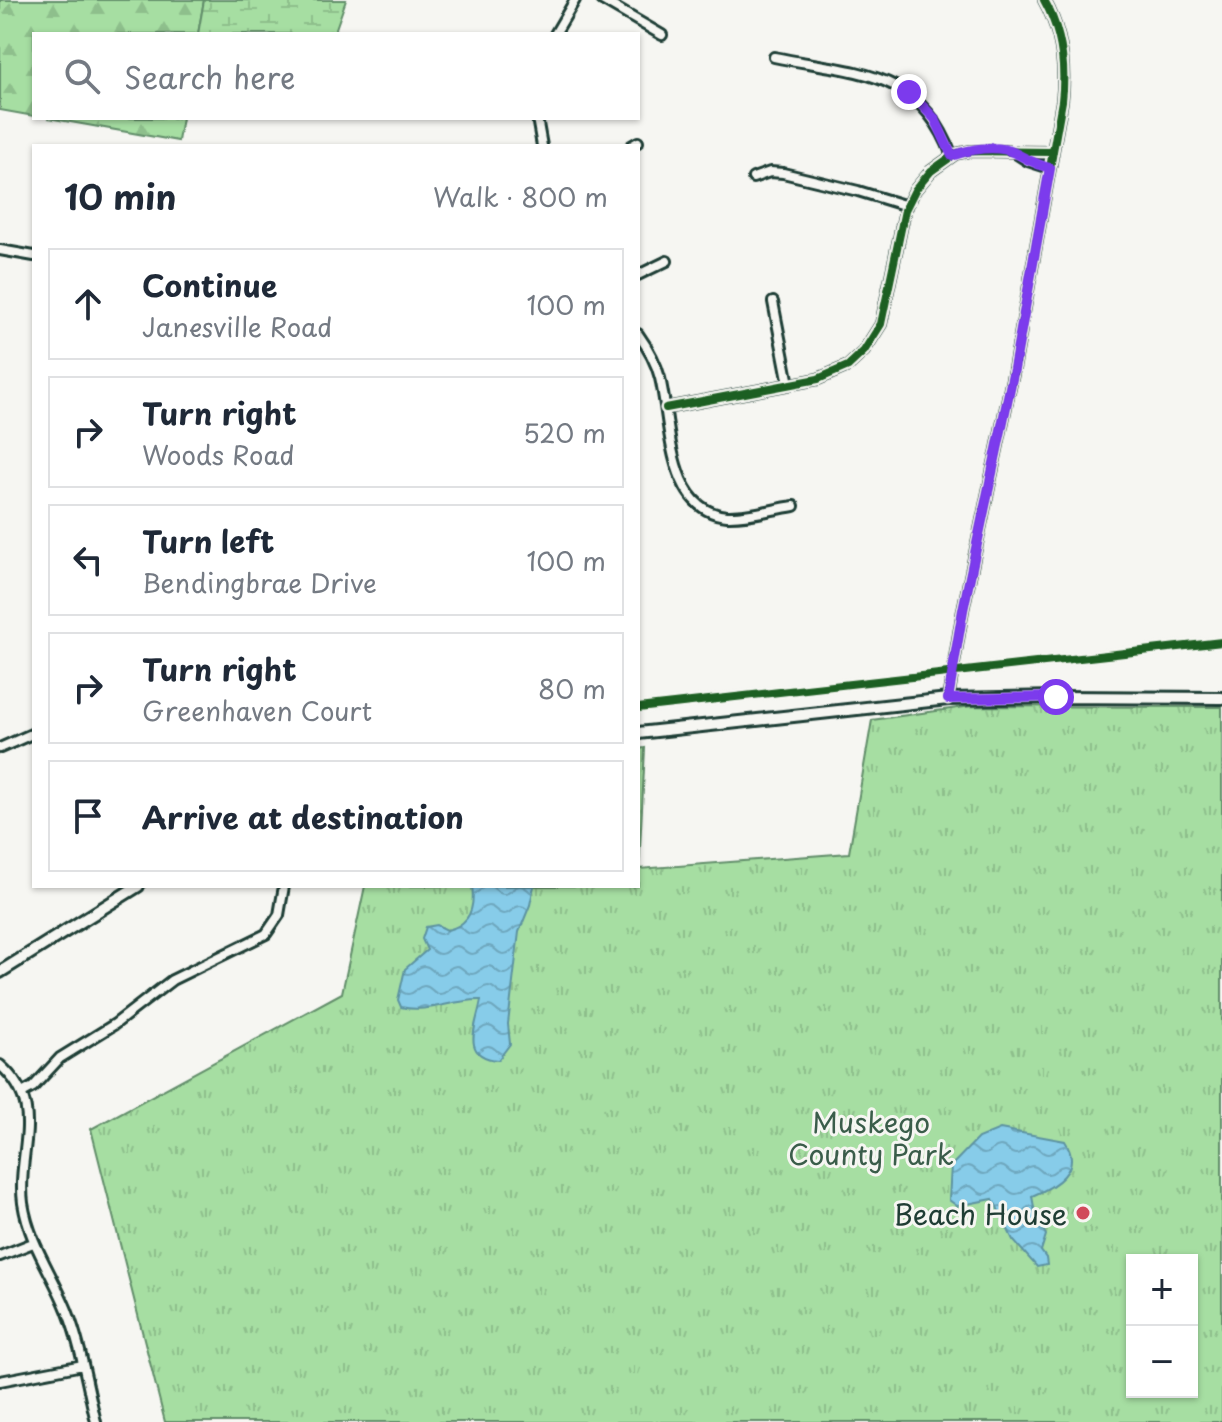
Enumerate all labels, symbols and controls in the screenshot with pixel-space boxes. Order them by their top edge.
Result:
search box [32,32,640,120]
icon: search [60,54,104,98]
text: Search here [124,54,296,99]
route end [891,74,927,110]
text: 10 min [64,170,177,222]
text: Walk · 800 m [433,177,608,216]
text: Continue [142,262,277,307]
icon: ahead [66,282,110,326]
text: 100 m [526,285,606,324]
text: Janesville Road [142,307,332,346]
text: Turn right [142,390,297,435]
icon: right [66,410,110,454]
text: 520 m [523,413,606,452]
text: Woods Road [142,435,295,474]
text: Turn left [142,518,274,563]
icon: left [66,538,110,582]
text: 100 m [526,541,606,580]
text: Bendingbrae Drive [142,563,377,602]
text: Turn right [142,646,297,691]
icon: right [66,666,110,710]
text: 80 m [538,669,606,708]
route start [1038,679,1074,715]
text: Greenhaven Court [142,691,372,730]
icon: arrive [66,794,110,838]
text: Arrive at destination [142,794,464,839]
park label: Muskego County Park [788,1100,954,1175]
place label: Beach House [894,1192,1067,1235]
marker: Beach House [1074,1204,1092,1222]
map controls [1126,1254,1198,1398]
button: + [1126,1254,1198,1326]
button: − [1126,1326,1198,1398]

